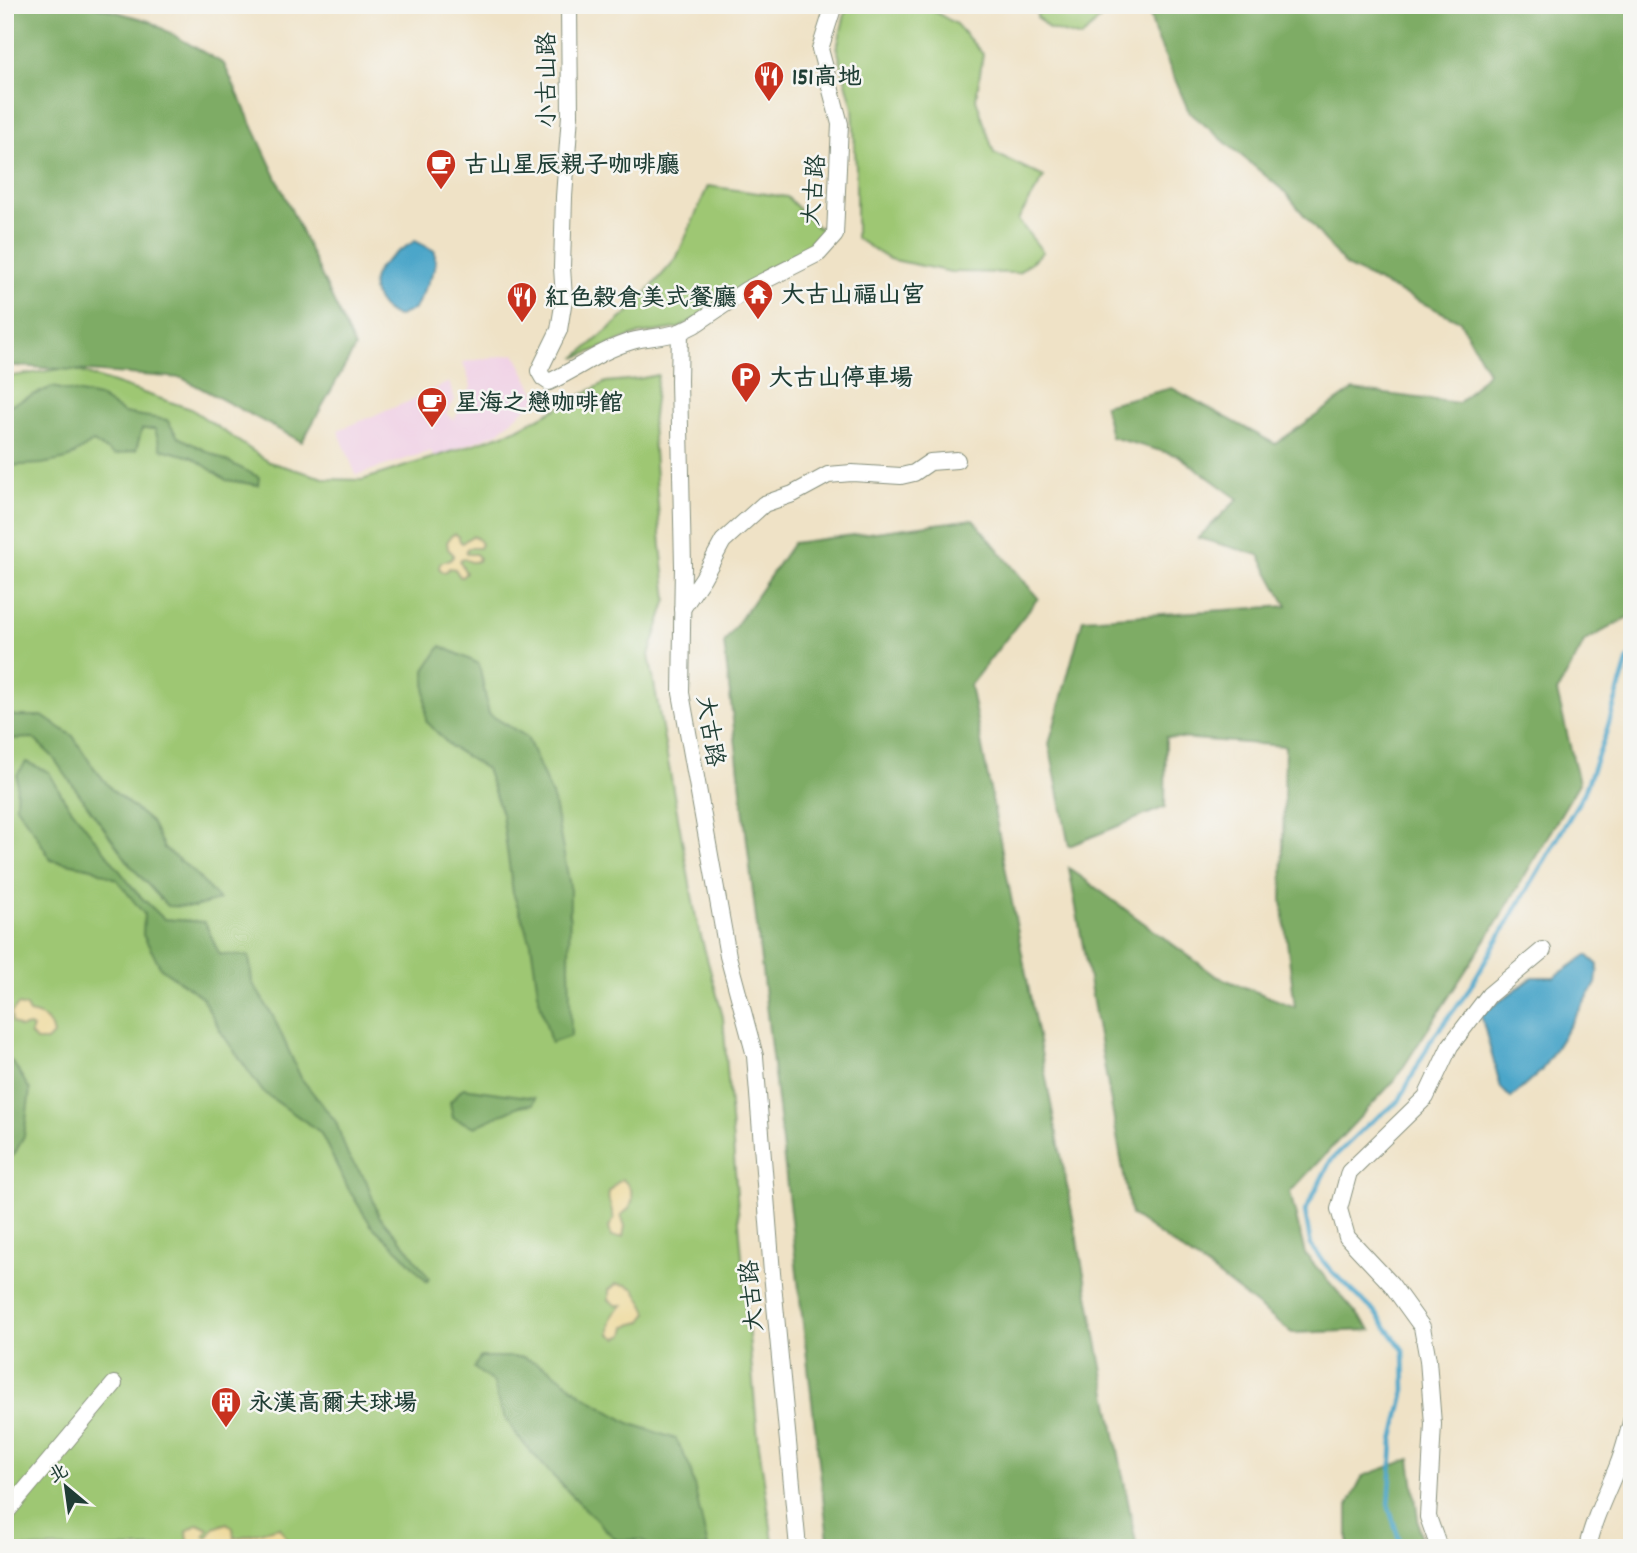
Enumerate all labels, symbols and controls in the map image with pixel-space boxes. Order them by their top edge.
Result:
street label: 小古山路 [532,32,566,128]
restaurant icon: 151高地 [752,59,786,103]
place label: 151高地 [792,62,862,96]
cafe icon: 古山星辰親子咖啡廳 [424,147,458,191]
place label: 古山星辰親子咖啡廳 [464,150,680,184]
street label: 大古路 [796,153,836,228]
temple icon: 大古山福山宮 [741,277,775,321]
restaurant icon: 紅色榖倉美式餐廳 [505,280,539,324]
place label: 大古山福山宮 [781,280,925,314]
place label: 紅色榖倉美式餐廳 [545,283,737,317]
parking icon: 大古山停車場 [729,360,763,404]
place label: 大古山停車場 [769,363,913,397]
cafe icon: 星海之戀咖啡館 [415,385,449,429]
place label: 星海之戀咖啡館 [455,388,623,422]
street label: 大古路 [686,693,730,770]
street label: 大古路 [734,1258,774,1333]
building icon: 永漢高爾夫球場 [209,1385,243,1429]
place label: 永漢高爾夫球場 [249,1388,417,1422]
north arrow [32,1452,102,1522]
text: 北 [45,1459,74,1492]

